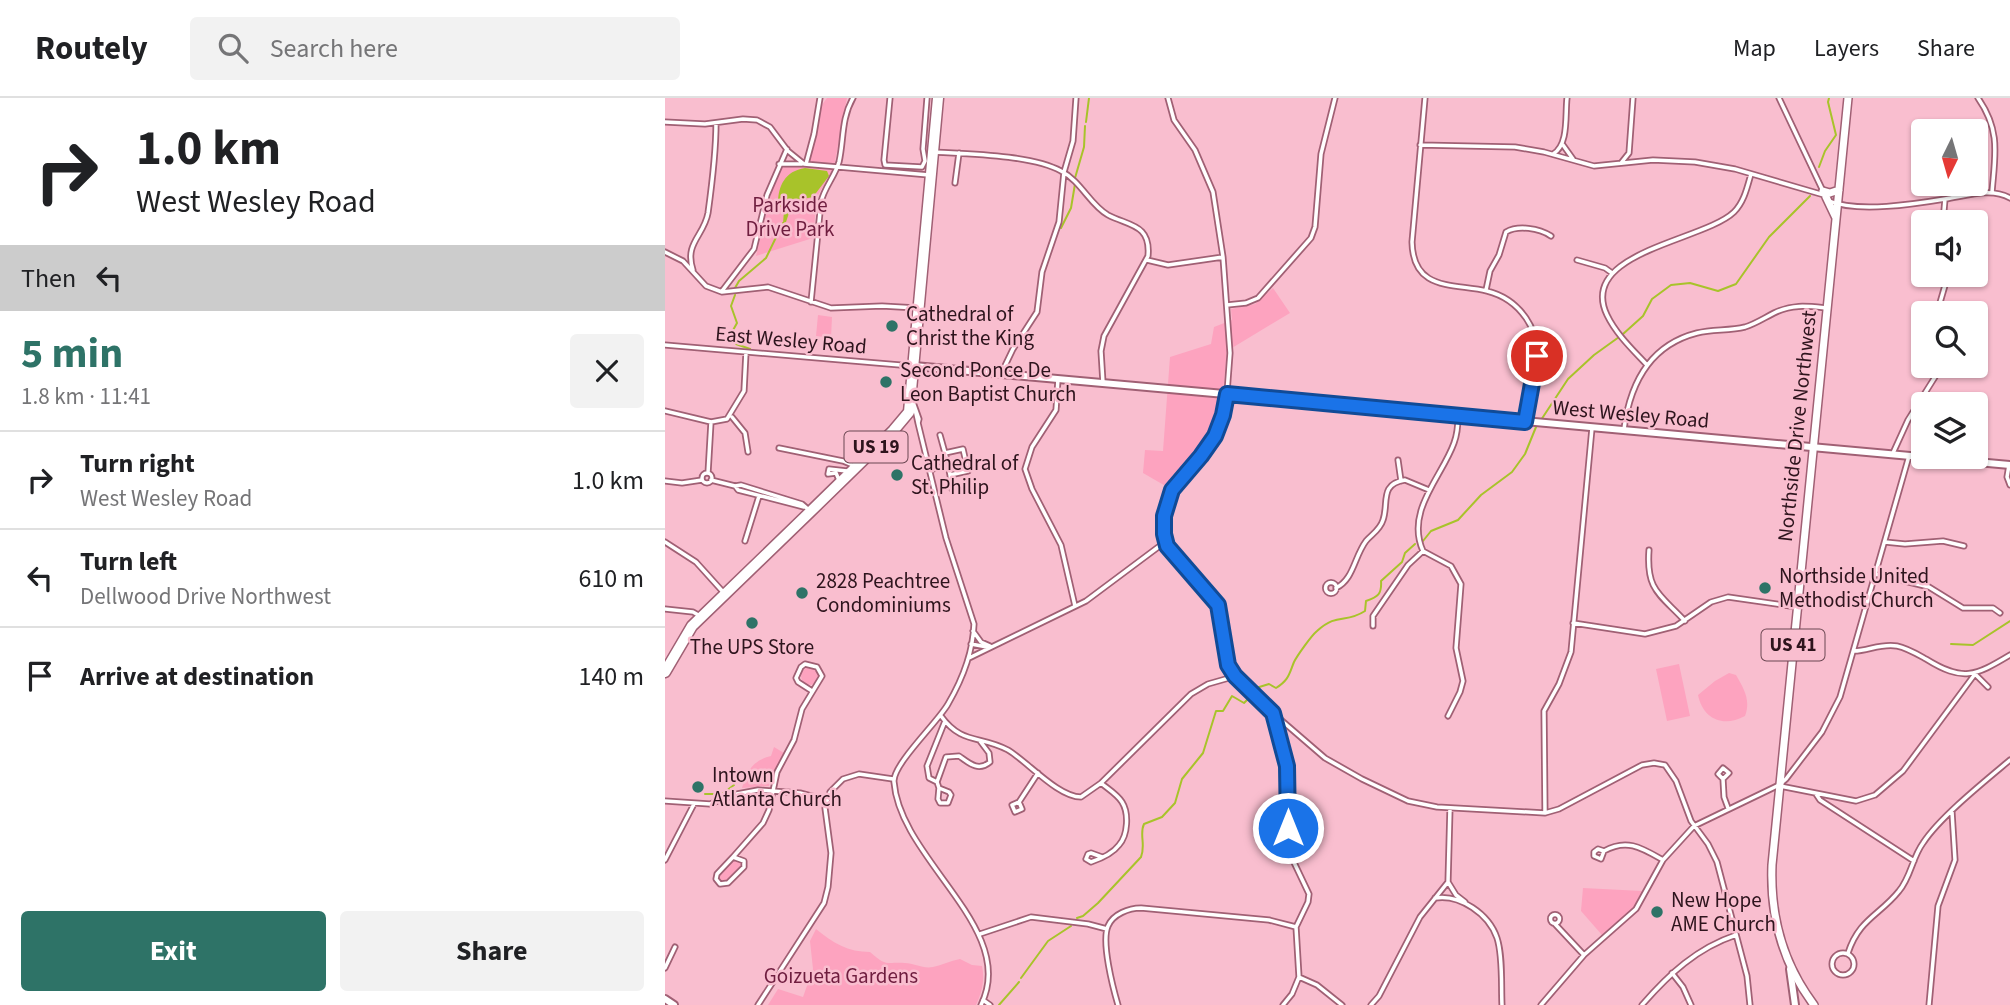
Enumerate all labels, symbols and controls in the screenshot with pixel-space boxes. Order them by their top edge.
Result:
search box [190,17,680,80]
text: Routely [35,25,148,72]
icon: search [214,29,252,67]
text: Search here [270,30,398,67]
text: Map [1733,31,1776,66]
text: Layers [1814,31,1879,66]
text: Share [1917,31,1975,66]
text: 1.0 km [136,114,281,184]
north arrow [1911,119,1988,196]
map controls [1911,119,1988,469]
icon: right [21,126,112,217]
text: West Wesley Road [136,179,376,225]
park label: Parkside Drive Park [746,190,835,244]
button: sound [1911,210,1988,287]
icon: left [90,259,128,297]
text: Then [21,260,76,297]
place label: Cathedral of Christ the King [906,299,1034,353]
button: search [1911,301,1988,378]
street label: Northside Drive Northwest [1770,309,1824,543]
street label: East Wesley Road [714,318,868,362]
marker: Cathedral of Christ the King [884,318,900,334]
text: 5 min [21,324,123,384]
pin [1507,326,1567,386]
button: close [570,334,644,408]
icon: arrive [1518,337,1556,375]
place label: Second Ponce De Leon Baptist Church [900,355,1077,409]
marker: Second Ponce De Leon Baptist Church [878,374,894,390]
text: 1.8 km · 11:41 [21,380,151,413]
street label: West Wesley Road [1551,392,1711,436]
button: layers [1911,392,1988,469]
road number: US 19 [845,432,907,462]
text: Turn right [80,445,195,482]
place label: Cathedral of St. Philip [911,448,1019,502]
icon: right [21,461,59,499]
text: 1.0 km [572,462,644,499]
marker: Cathedral of St. Philip [889,467,905,483]
text: West Wesley Road [80,482,252,515]
text: Turn left [80,543,177,580]
icon: left [21,559,59,597]
text: 610 m [578,560,644,597]
place label: Northside United Methodist Church [1779,561,1934,615]
place label: 2828 Peachtree Condominiums [816,566,951,620]
text: Dellwood Drive Northwest [80,580,331,613]
marker: Northside United Methodist Church [1757,580,1773,596]
marker: 2828 Peachtree Condominiums [794,585,810,601]
marker: The UPS Store [744,615,760,631]
road number: US 41 [1761,630,1825,660]
place label: The UPS Store [690,632,814,662]
icon: arrive [21,657,59,695]
text: Arrive at destination [80,658,314,695]
text: 140 m [578,658,644,695]
place label: Intown Atlanta Church [712,760,842,814]
marker: Intown Atlanta Church [690,779,706,795]
position arrow [1251,791,1325,865]
place label: New Hope AME Church [1671,885,1776,939]
marker: New Hope AME Church [1649,904,1665,920]
button: Exit [21,911,326,991]
button: Share [340,911,644,991]
park label: Goizueta Gardens [764,961,918,991]

